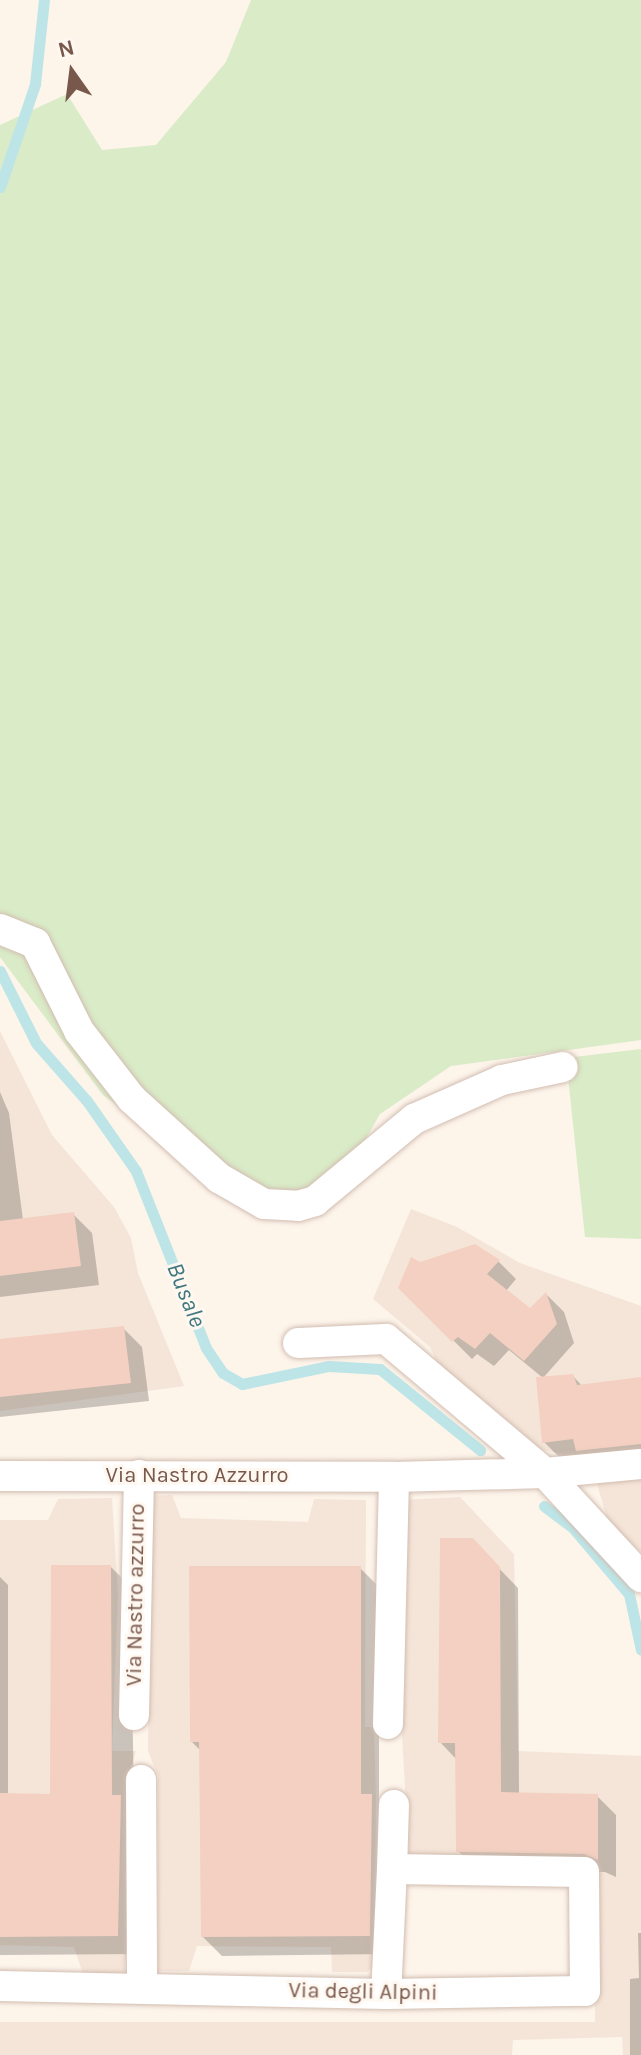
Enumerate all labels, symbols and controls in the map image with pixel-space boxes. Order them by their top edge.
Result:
north arrow [32,32,112,112]
text: N [55,34,77,63]
water label: Busale [160,1258,212,1332]
street label: Via Nastro Azzurro [105,1463,289,1489]
street label: Via Nastro azzurro [121,1503,151,1687]
street label: Via degli Alpini [288,1978,438,2006]

